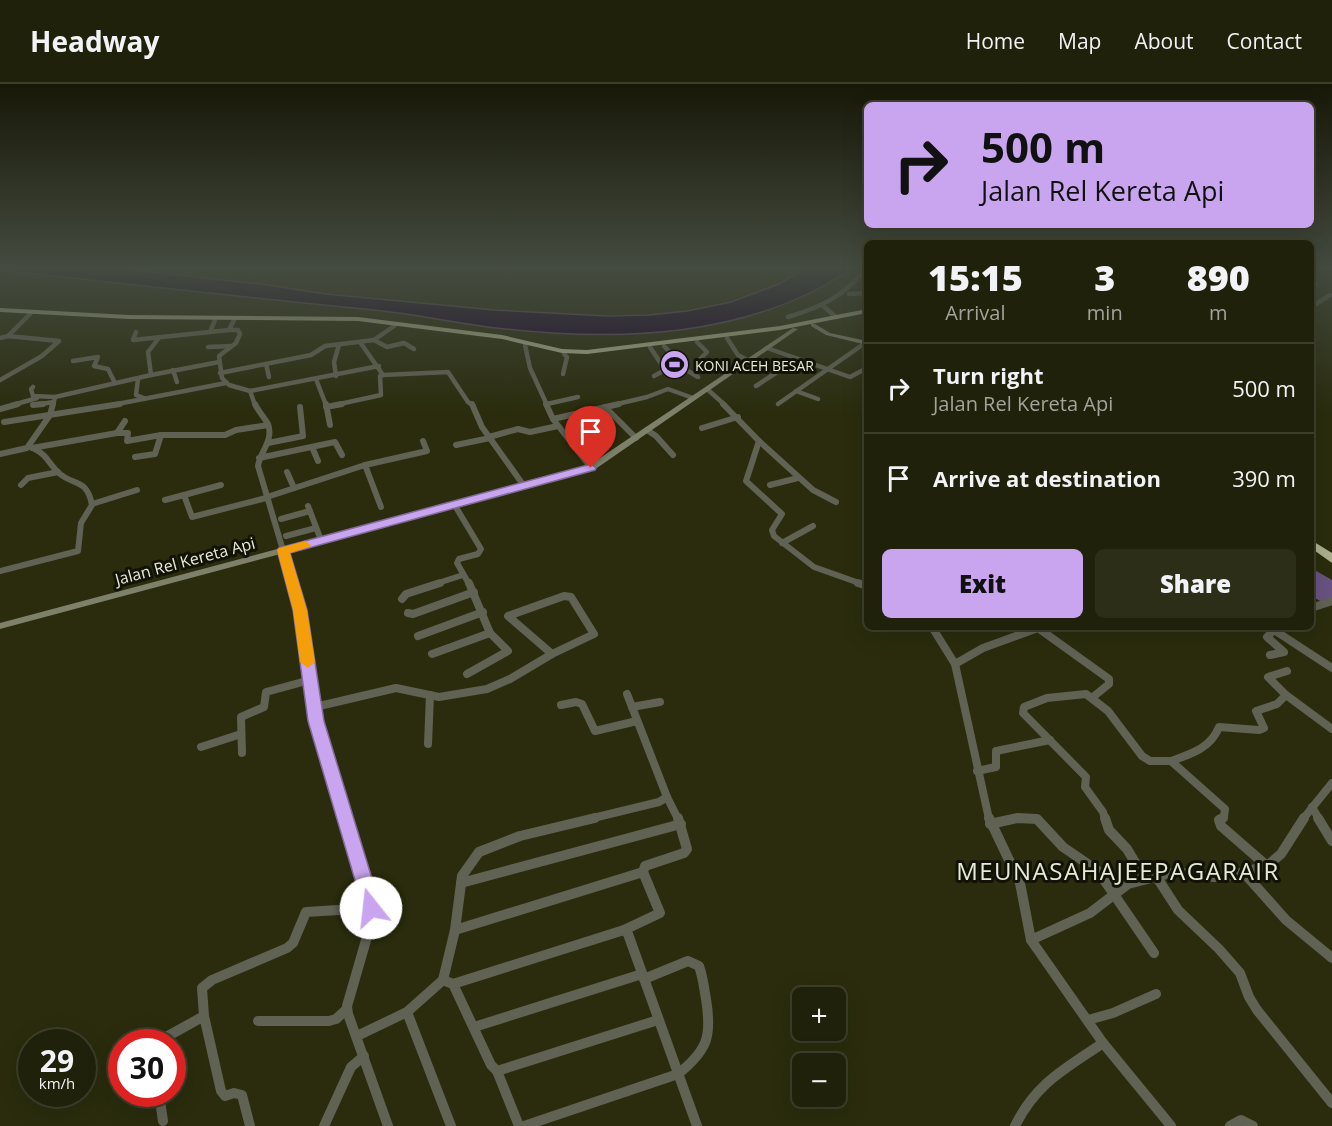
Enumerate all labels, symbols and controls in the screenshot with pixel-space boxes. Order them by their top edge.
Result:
text: Headway [30,22,159,60]
text: Home [966,27,1025,55]
text: Map [1058,27,1101,55]
text: About [1134,27,1194,55]
text: Contact [1227,27,1302,55]
text: 500 m [981,118,1105,175]
icon: right [882,126,960,204]
text: Jalan Rel Kereta Api [981,172,1224,209]
text: 15:15 [928,253,1023,302]
text: 3 [1094,253,1115,302]
text: 890 [1187,253,1250,302]
text: Arrival [945,299,1006,326]
text: min [1087,299,1123,326]
text: m [1209,299,1228,326]
sports icon: KONI ACEH BESAR [658,349,690,381]
place label: KONI ACEH BESAR [695,356,814,375]
text: Turn right [933,360,1044,390]
icon: right [882,372,915,405]
text: 500 m [1232,373,1296,403]
text: Jalan Rel Kereta Api [933,390,1113,417]
pin [565,406,616,468]
icon: arrive [574,415,607,448]
icon: arrive [882,462,915,495]
text: Arrive at destination [933,463,1161,493]
text: 390 m [1232,463,1296,493]
street label: Jalan Rel Kereta Api [111,532,257,591]
button: Exit [882,549,1083,618]
button: Share [1095,549,1296,618]
district label: MEUNASAHAJEEPAGARAIR [956,854,1280,887]
position arrow [339,876,403,940]
map controls [792,987,846,1107]
button: + [792,987,846,1041]
speed limit sign: 30 [108,1029,186,1107]
text: 29 [40,1040,74,1081]
button: − [792,1053,846,1107]
text: km/h [39,1073,75,1093]

